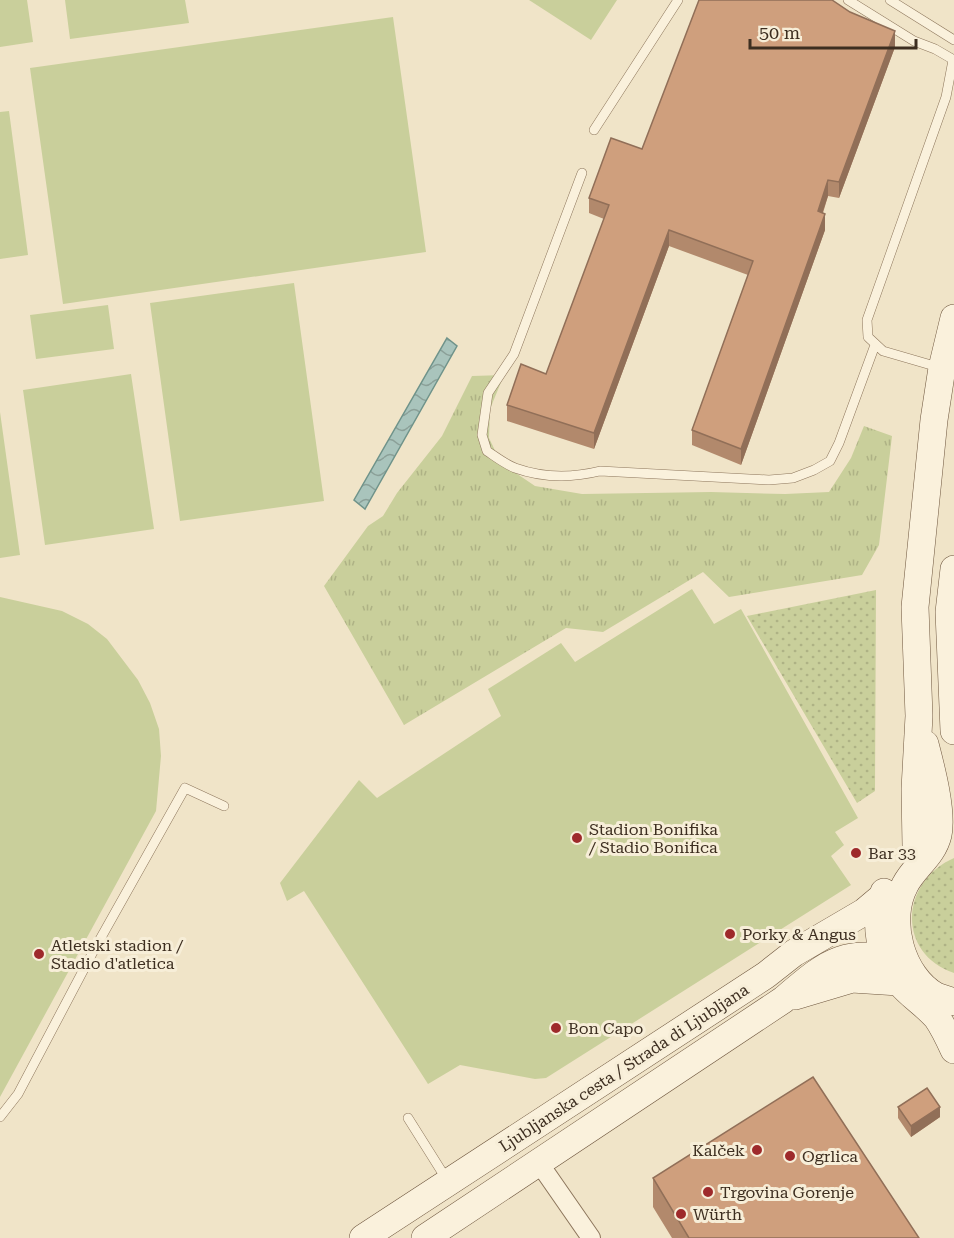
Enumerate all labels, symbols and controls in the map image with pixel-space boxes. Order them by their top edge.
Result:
scale bar [750,12,916,50]
text: 50 m [759,22,800,43]
place label: Stadion Bonifika / Stadio Bonifica [588,820,718,857]
marker: Stadion Bonifika / Stadio Bonifica [570,831,584,845]
place label: Bar 33 [868,844,916,863]
marker: Bar 33 [849,846,863,860]
place label: Porky & Angus [742,925,856,944]
marker: Porky & Angus [723,927,737,941]
place label: Atletski stadion / Stadio d'atletica [51,936,184,973]
marker: Atletski stadion / Stadio d'atletica [32,947,46,961]
street label: Ljubljanska cesta / Strada di Ljubljana [496,980,753,1156]
place label: Bon Capo [568,1019,644,1038]
marker: Bon Capo [549,1021,563,1035]
place label: Kalček [692,1141,745,1160]
marker: Kalček [750,1143,764,1157]
place label: Ogrlica [802,1147,858,1166]
marker: Ogrlica [783,1149,797,1163]
place label: Trgovina Gorenje [720,1183,854,1202]
marker: Trgovina Gorenje [701,1185,715,1199]
place label: Würth [693,1205,742,1224]
marker: Würth [674,1207,688,1221]

